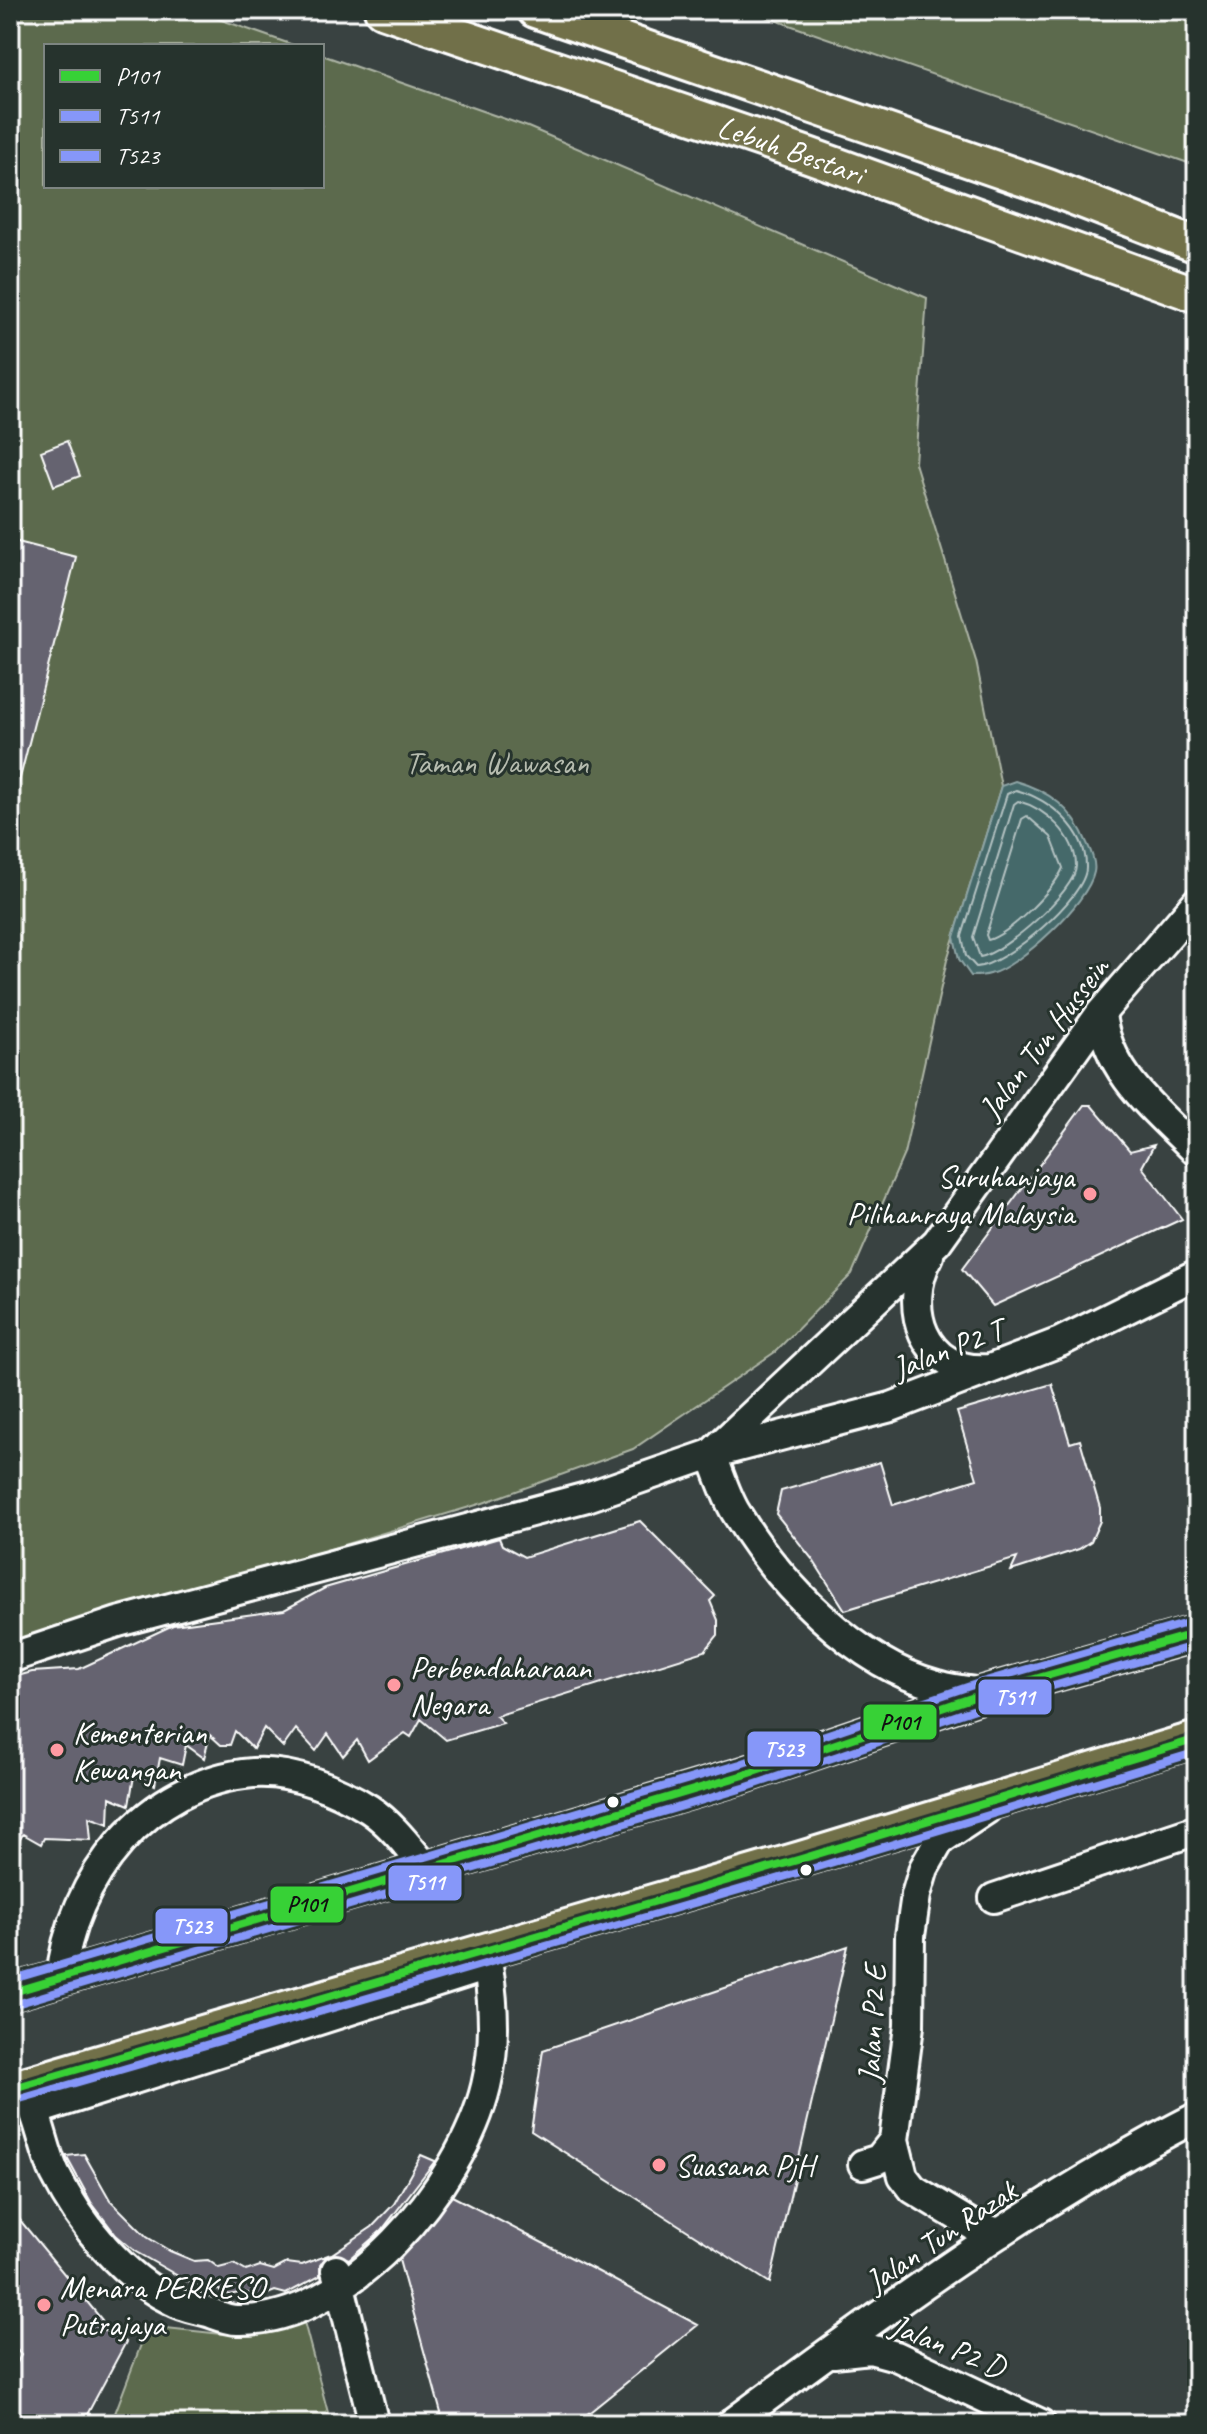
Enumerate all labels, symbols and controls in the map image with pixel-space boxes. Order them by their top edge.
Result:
legend [44,44,324,188]
text: P101 [116,61,161,91]
text: T511 [116,101,161,131]
street label: Lebuh Bestari [712,105,873,195]
text: T523 [116,141,162,171]
park label: Taman Wawasan [405,742,589,783]
street label: Jalan Tun Hussein [969,948,1119,1129]
place label: Suruhanjaya Pilihanraya Malaysia [847,1156,1077,1234]
marker: Suruhanjaya Pilihanraya Malaysia [1081,1185,1099,1203]
street label: Jalan P2 T [885,1307,1015,1390]
place label: Perbendaharaan Negara [410,1647,593,1725]
marker: Perbendaharaan Negara [385,1676,403,1694]
line badge: T511 [977,1678,1053,1716]
text: T511 [995,1684,1037,1712]
line badge: P101 [862,1703,938,1741]
text: P101 [880,1709,922,1737]
place label: Kementerian Kewangan [73,1712,207,1790]
line badge: T523 [746,1730,822,1768]
text: T523 [764,1736,806,1764]
marker: Kementerian Kewangan [48,1741,66,1759]
unlabelled marker [605,1794,621,1810]
unlabelled marker [798,1862,814,1878]
line badge: T511 [387,1864,463,1902]
text: T511 [405,1869,447,1897]
line badge: P101 [269,1885,345,1924]
text: P101 [287,1891,329,1919]
line badge: T523 [154,1907,229,1945]
text: T523 [172,1913,214,1941]
street label: Jalan P2 E [848,1960,896,2086]
place label: Suasana PjH [675,2145,819,2186]
marker: Suasana PjH [650,2156,668,2174]
street label: Jalan Tun Razak [856,2169,1027,2303]
place label: Menara PERKESO Putrajaya [60,2267,268,2345]
marker: Menara PERKESO Putrajaya [35,2296,53,2314]
street label: Jalan P2 D [883,2304,1013,2388]

